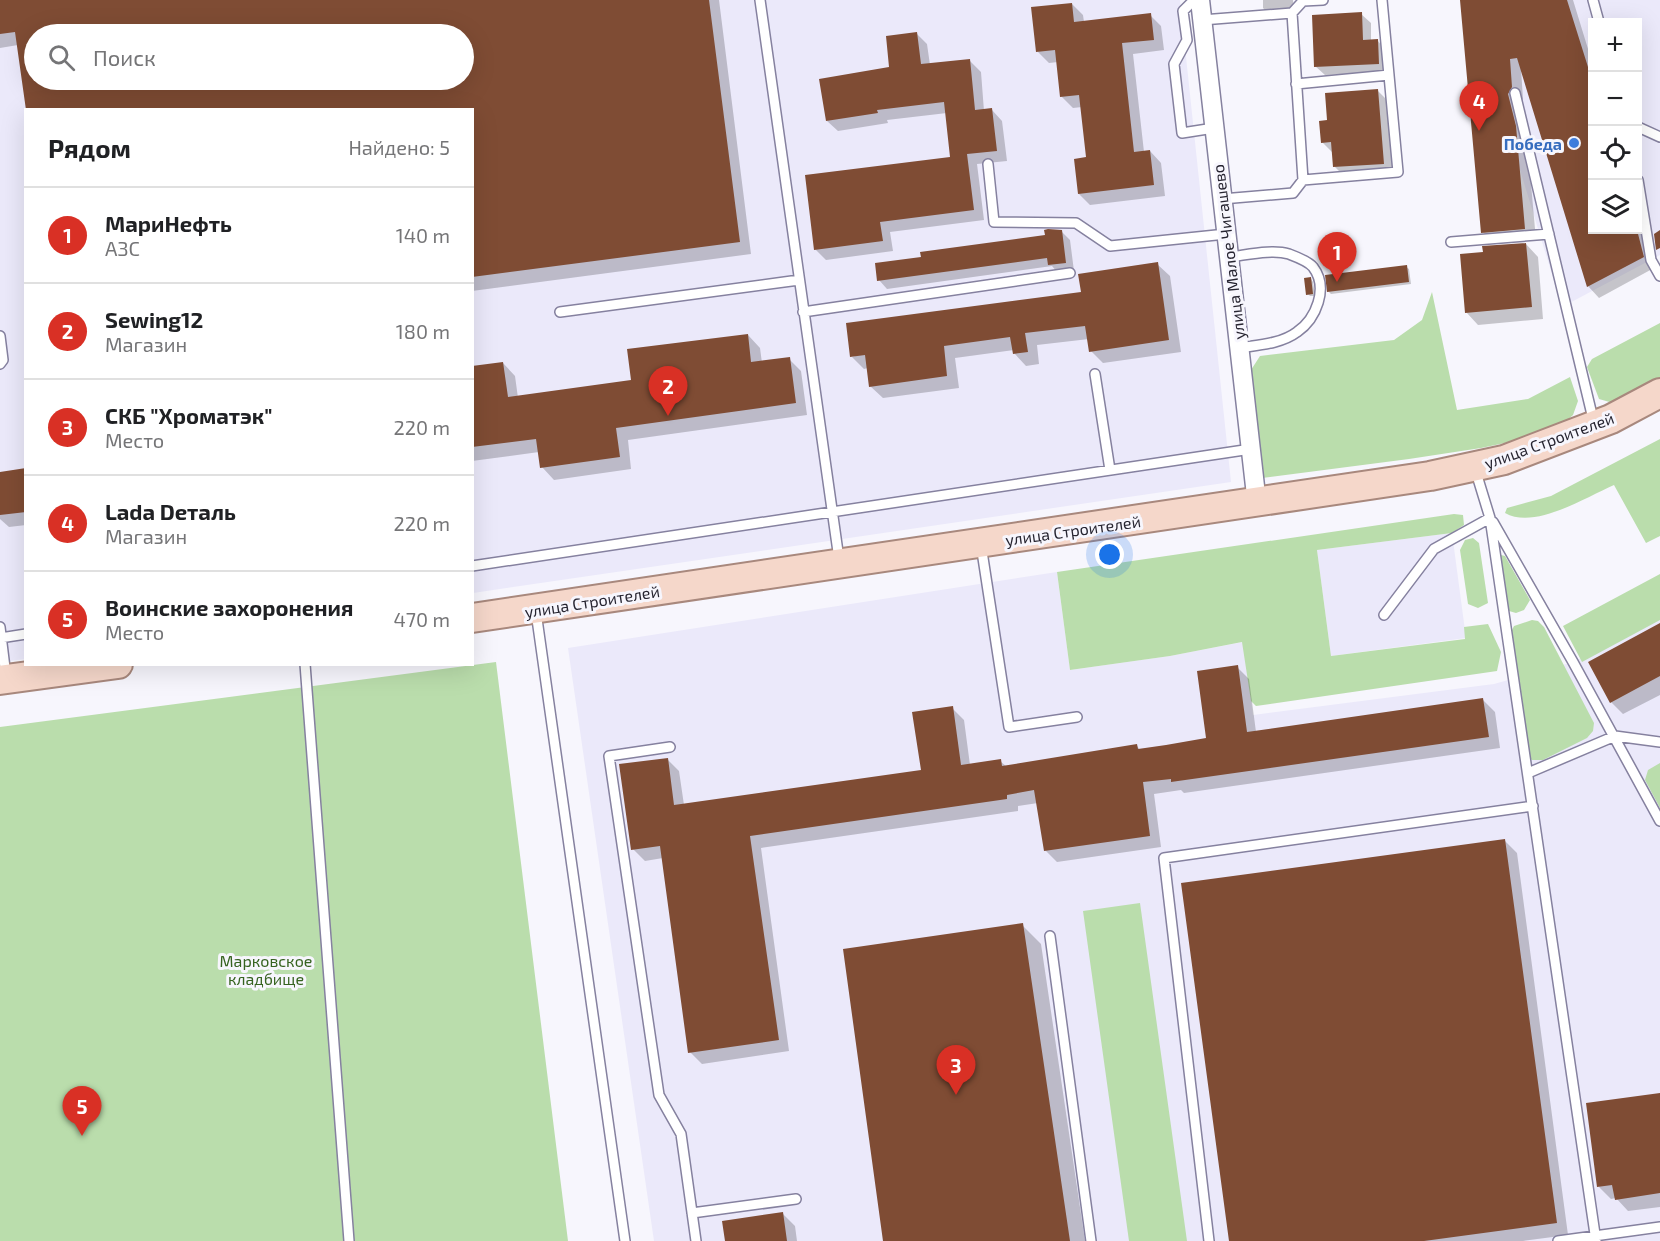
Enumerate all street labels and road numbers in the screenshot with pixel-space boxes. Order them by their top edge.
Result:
street label: улица Малое Чигашево [1208,163,1249,341]
street label: улица Строителей [1482,408,1617,473]
street label: улица Строителей [1004,511,1142,550]
street label: улица Строителей [523,581,661,622]

